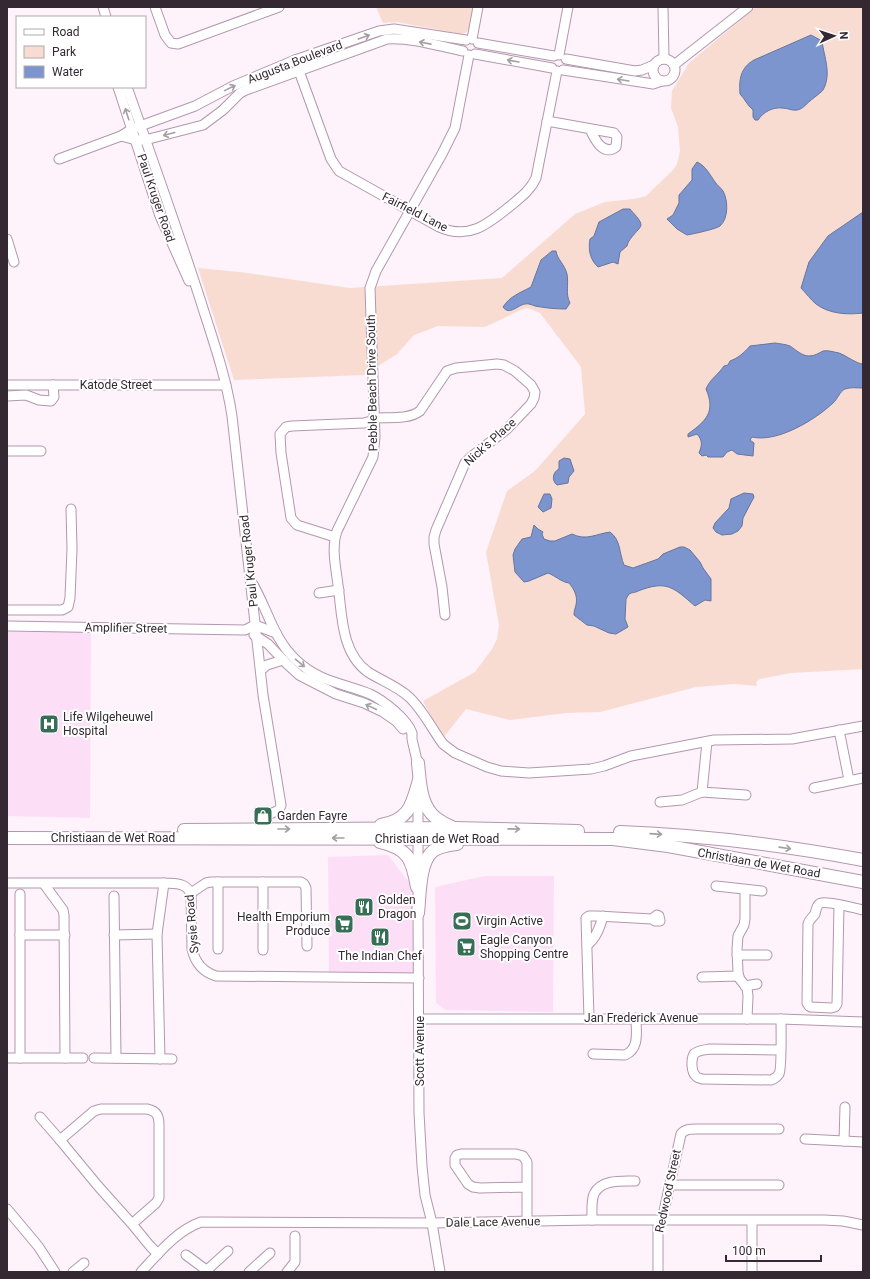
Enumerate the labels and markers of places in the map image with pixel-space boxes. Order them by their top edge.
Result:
place label: Life Wilgeheuwel Hospital [63,710,153,738]
hospital icon: Life Wilgeheuwel Hospital [38,713,60,735]
shop icon: Garden Fayre [252,805,274,827]
place label: Garden Fayre [277,809,347,823]
place label: Golden Dragon [378,893,416,921]
restaurant icon: Golden Dragon [353,896,375,918]
place label: Health Emporium Produce [237,910,330,938]
sports icon: Virgin Active [451,910,473,932]
supermarket icon: Health Emporium Produce [333,913,355,935]
place label: Virgin Active [476,914,543,928]
restaurant icon: The Indian Chef [369,926,391,948]
place label: Eagle Canyon Shopping Centre [480,933,568,961]
supermarket icon: Eagle Canyon Shopping Centre [455,936,477,958]
place label: The Indian Chef [338,949,423,963]

